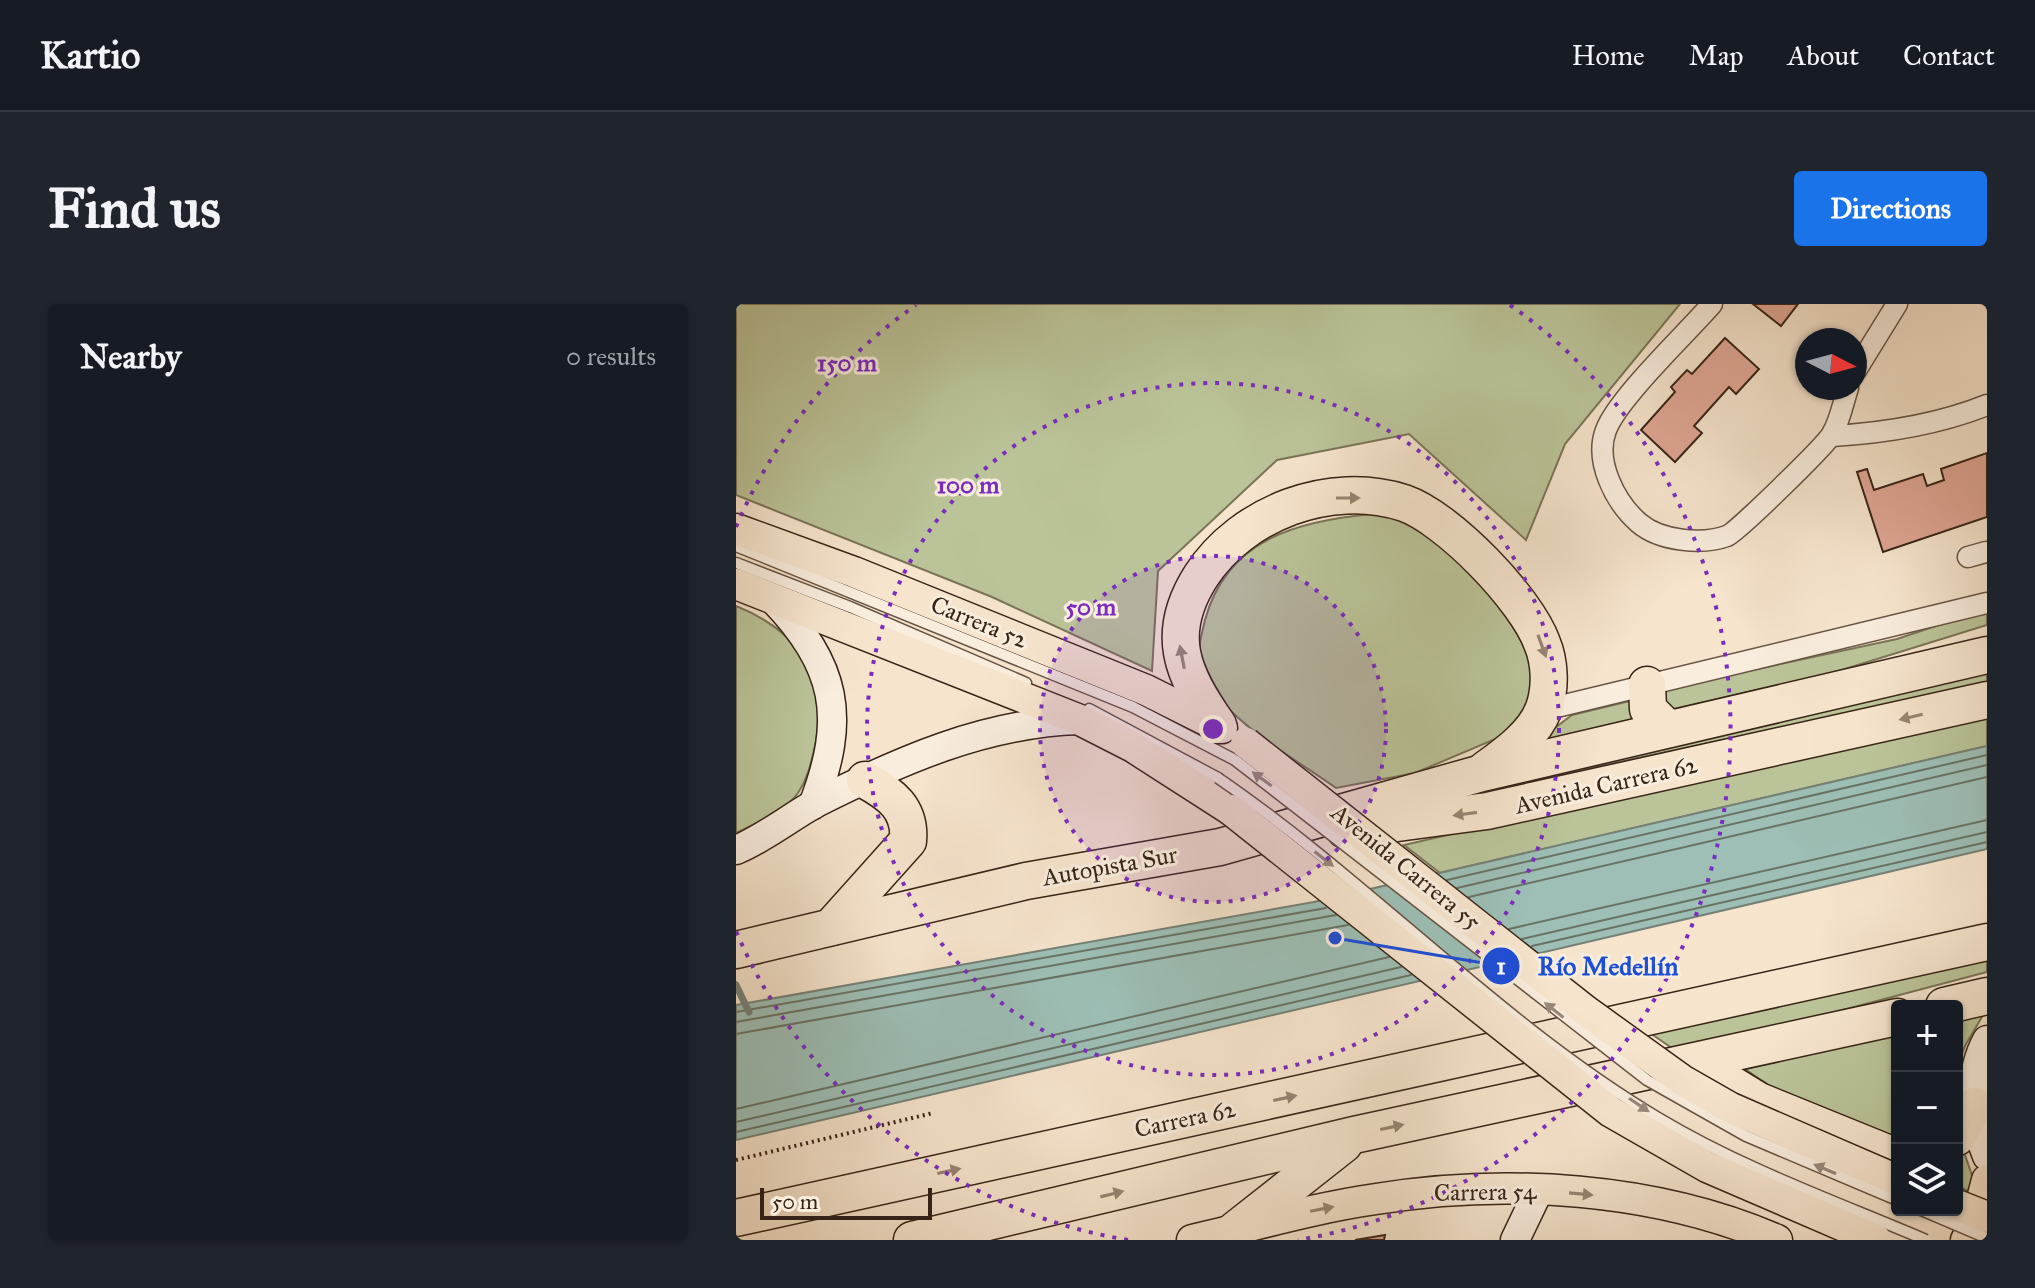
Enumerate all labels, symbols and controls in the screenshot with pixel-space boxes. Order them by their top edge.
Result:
text: Kartio [40,32,140,78]
text: Home [1572,38,1645,73]
text: Map [1689,38,1743,73]
text: About [1787,38,1859,73]
text: Contact [1903,38,1995,73]
button: Directions [1794,171,1987,246]
text: Find us [48,174,221,242]
north arrow [1795,328,1867,400]
text: Nearby [80,336,182,377]
text: 0 results [566,340,656,372]
text: 150 m [817,348,878,378]
text: 100 m [937,470,1000,500]
one-way arrow [1336,492,1361,504]
street label: Carrera 52 [926,589,1032,655]
text: 50 m [1066,592,1117,622]
one-way arrow [1536,634,1548,658]
one-way arrow [1176,644,1188,669]
one-way arrow [1898,711,1923,724]
centre of rings [1199,715,1227,743]
street label: Avenida Carrera 62 [1511,749,1700,821]
one-way arrow [1252,772,1273,788]
street label: Avenida Carrera 55 [1324,797,1487,937]
one-way arrow [1453,808,1478,821]
street label: Autopista Sur [1039,839,1180,893]
one-way arrow [1314,851,1334,867]
callout: Río Medellín [1481,941,1694,991]
text: Río Medellín [1538,950,1678,982]
text: 1 [1496,951,1506,981]
map controls [1891,1000,1963,1216]
button: + [1891,1000,1963,1072]
one-way arrow [1544,1003,1564,1019]
button: − [1891,1072,1963,1144]
one-way arrow [1273,1091,1298,1104]
street label: Carrera 62 [1132,1094,1239,1144]
one-way arrow [1629,1097,1650,1112]
one-way arrow [1380,1121,1405,1133]
button: layers [1891,1144,1963,1216]
one-way arrow [1813,1163,1837,1176]
one-way arrow [937,1164,962,1177]
street label: Carrera 54 [1433,1176,1537,1208]
scale bar [760,1184,932,1220]
text: 50 m [772,1188,818,1215]
one-way arrow [1100,1188,1125,1200]
one-way arrow [1569,1188,1594,1201]
one-way arrow [1310,1202,1335,1214]

